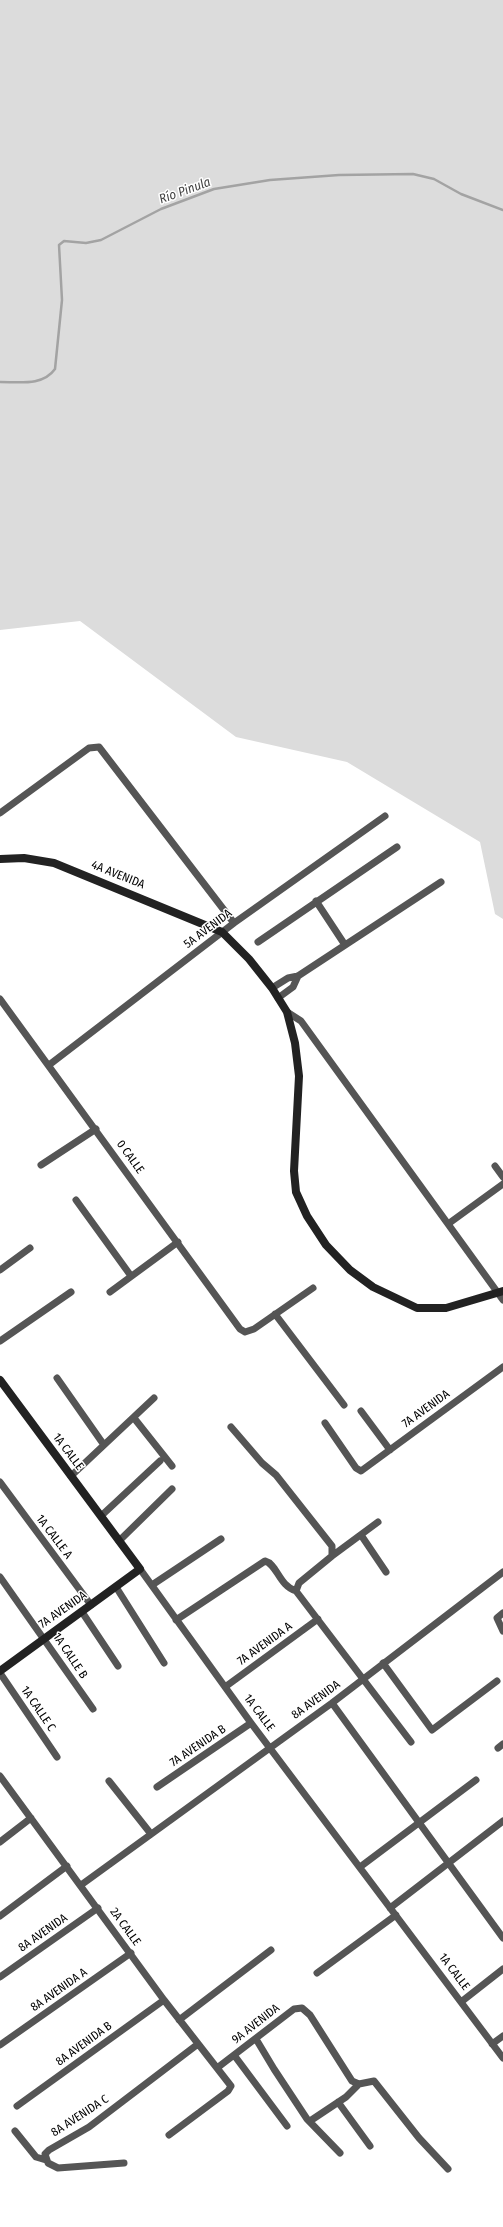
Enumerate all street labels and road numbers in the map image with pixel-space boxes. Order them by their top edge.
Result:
street label: 4A AVENIDA [89,858,147,892]
street label: 5A AVENIDA [181,906,235,952]
street label: 0 CALLE [113,1138,147,1176]
street label: 7A AVENIDA [399,1387,453,1431]
street label: 1A CALLE [49,1431,87,1473]
street label: 1A CALLE A [33,1512,75,1562]
street label: 7A AVENIDA [36,1588,90,1632]
street label: 7A AVENIDA A [235,1619,295,1669]
street label: 1A CALLE B [50,1630,90,1682]
street label: 8A AVENIDA [289,1678,343,1722]
street label: 1A CALLE C [18,1684,58,1734]
street label: 1A CALLE [240,1692,278,1734]
street label: 7A AVENIDA B [167,1722,229,1770]
street label: 2A CALLE [107,1905,143,1949]
street label: 8A AVENIDA [16,1911,70,1955]
street label: 1A CALLE [435,1951,473,1993]
street label: 8A AVENIDA A [28,1965,90,2015]
street label: 9A AVENIDA [229,2001,283,2047]
street label: 8A AVENIDA B [53,2019,115,2069]
street label: 8A AVENIDA C [49,2092,111,2140]

